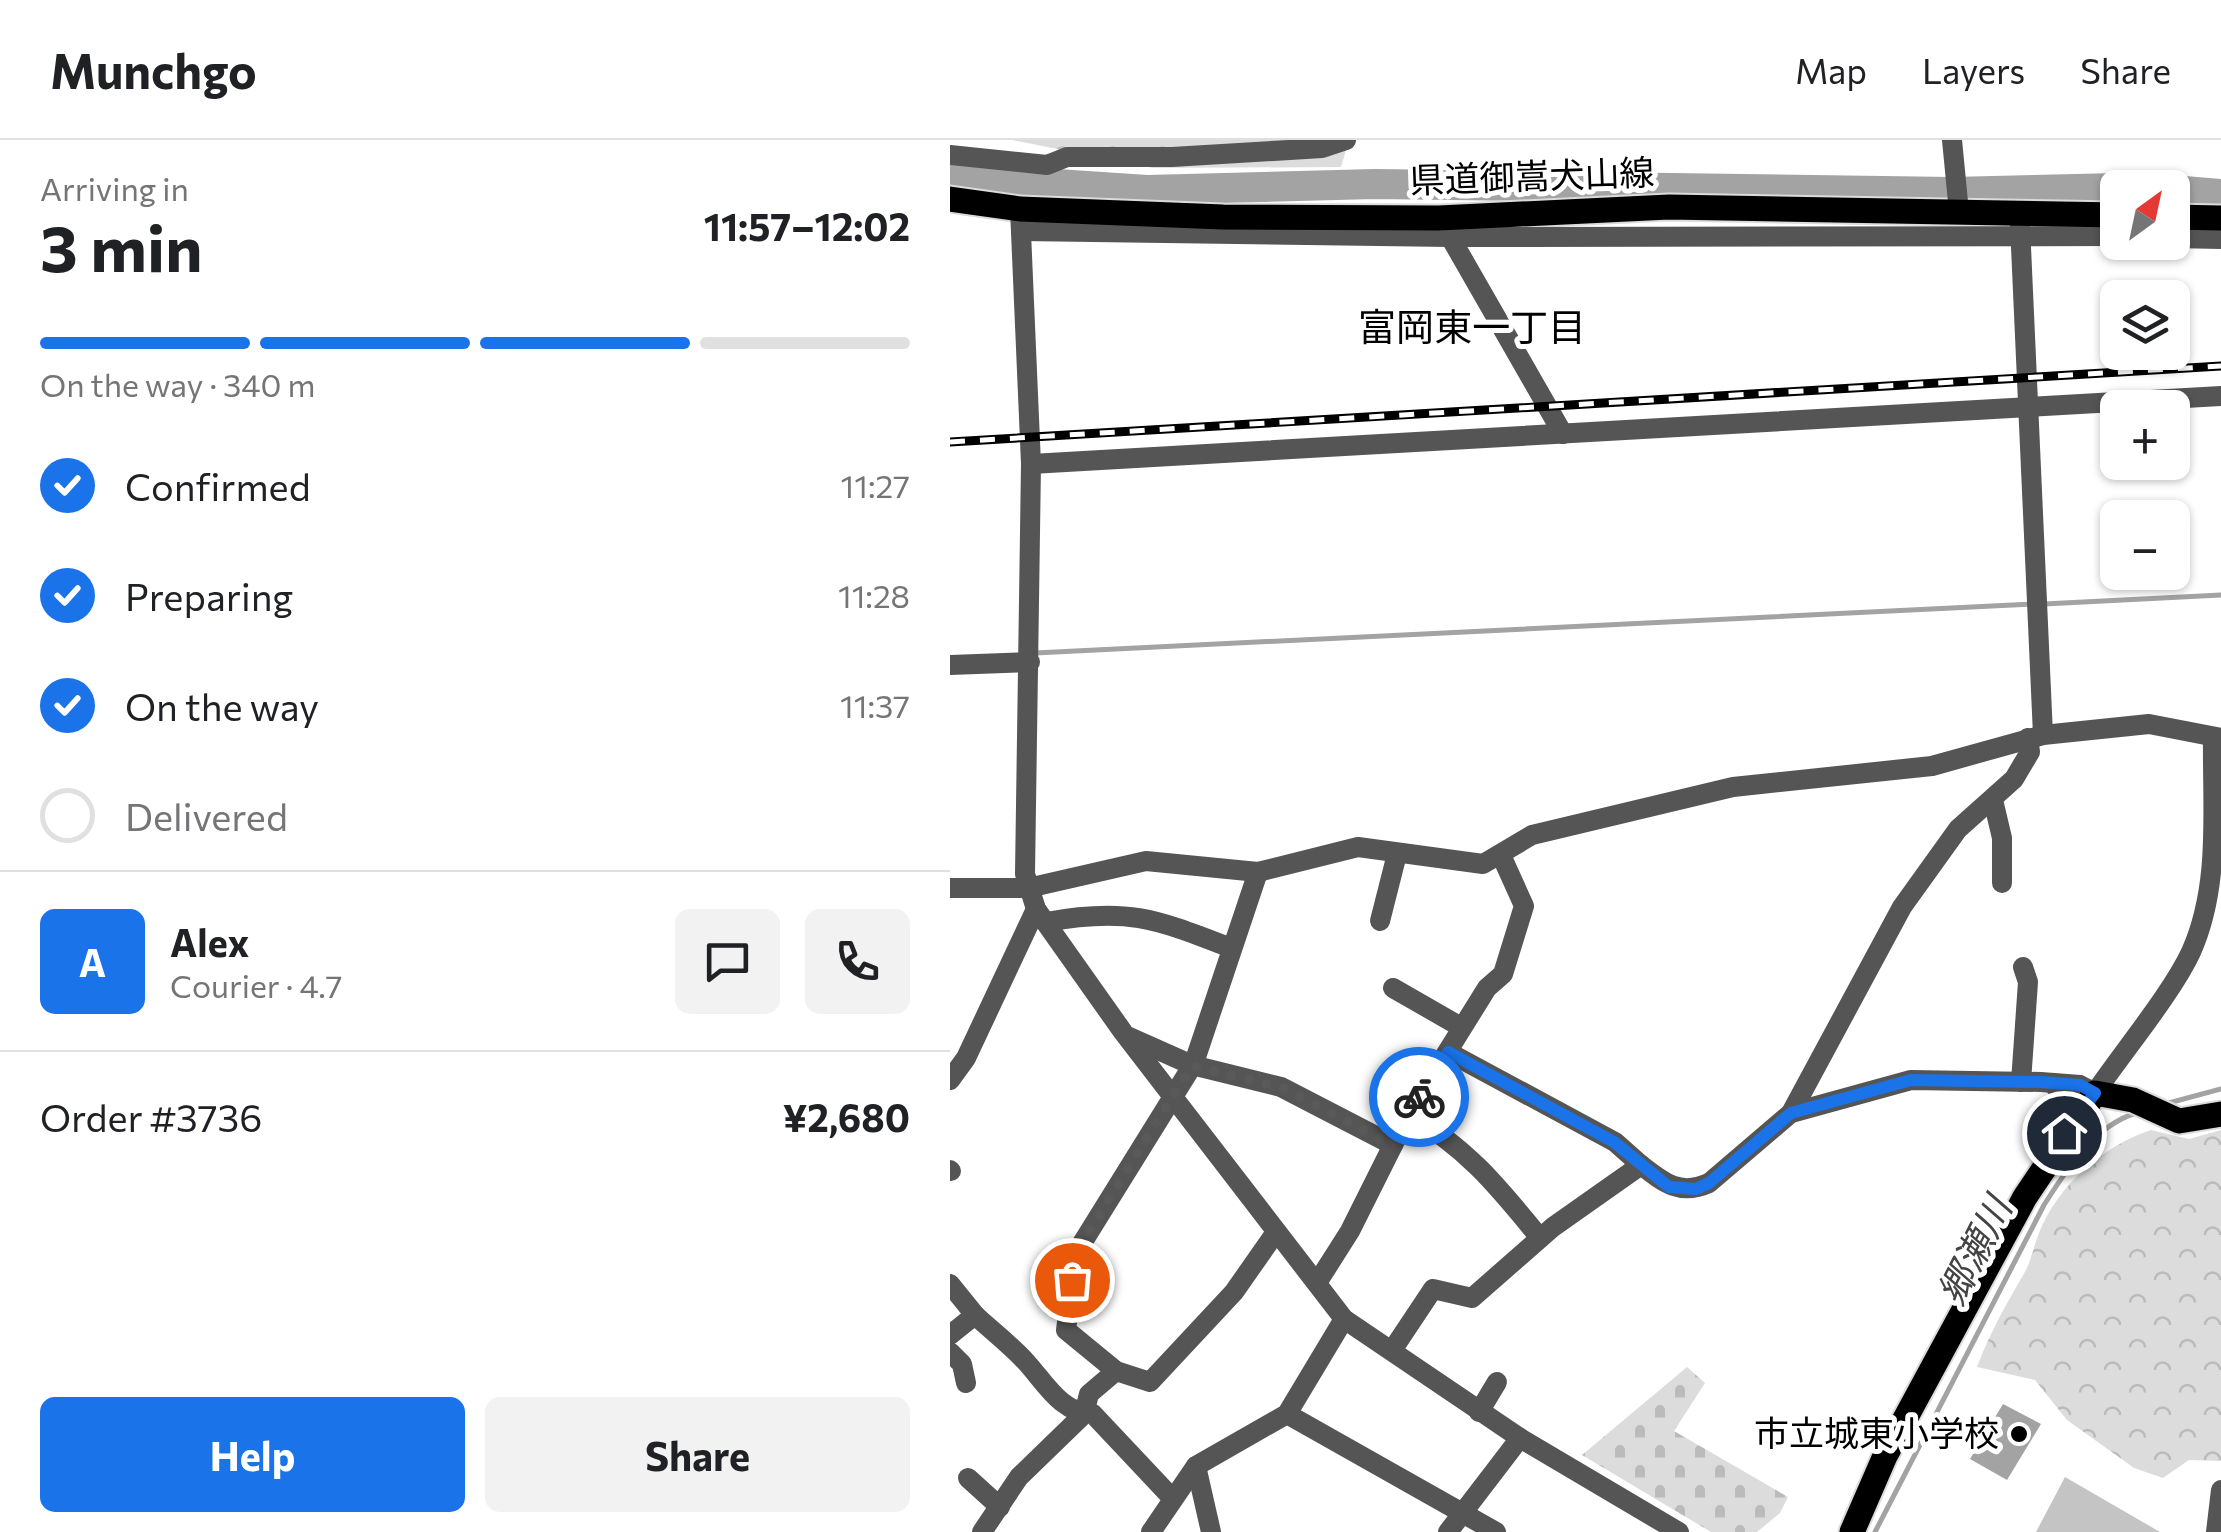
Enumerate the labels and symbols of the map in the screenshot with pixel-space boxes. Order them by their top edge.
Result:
street label: 県道御嵩犬山線 [1409,149,1655,200]
north arrow [2100,170,2190,260]
district label: 富岡東一丁目 [1358,302,1586,349]
courier [1369,1047,1469,1147]
pin [2022,1091,2107,1176]
water label: 郷瀬川 [1926,1185,2021,1311]
pin [1030,1238,1115,1323]
place label: 市立城東小学校 [1754,1410,1999,1453]
marker: 市立城東小学校 [2008,1423,2030,1445]

